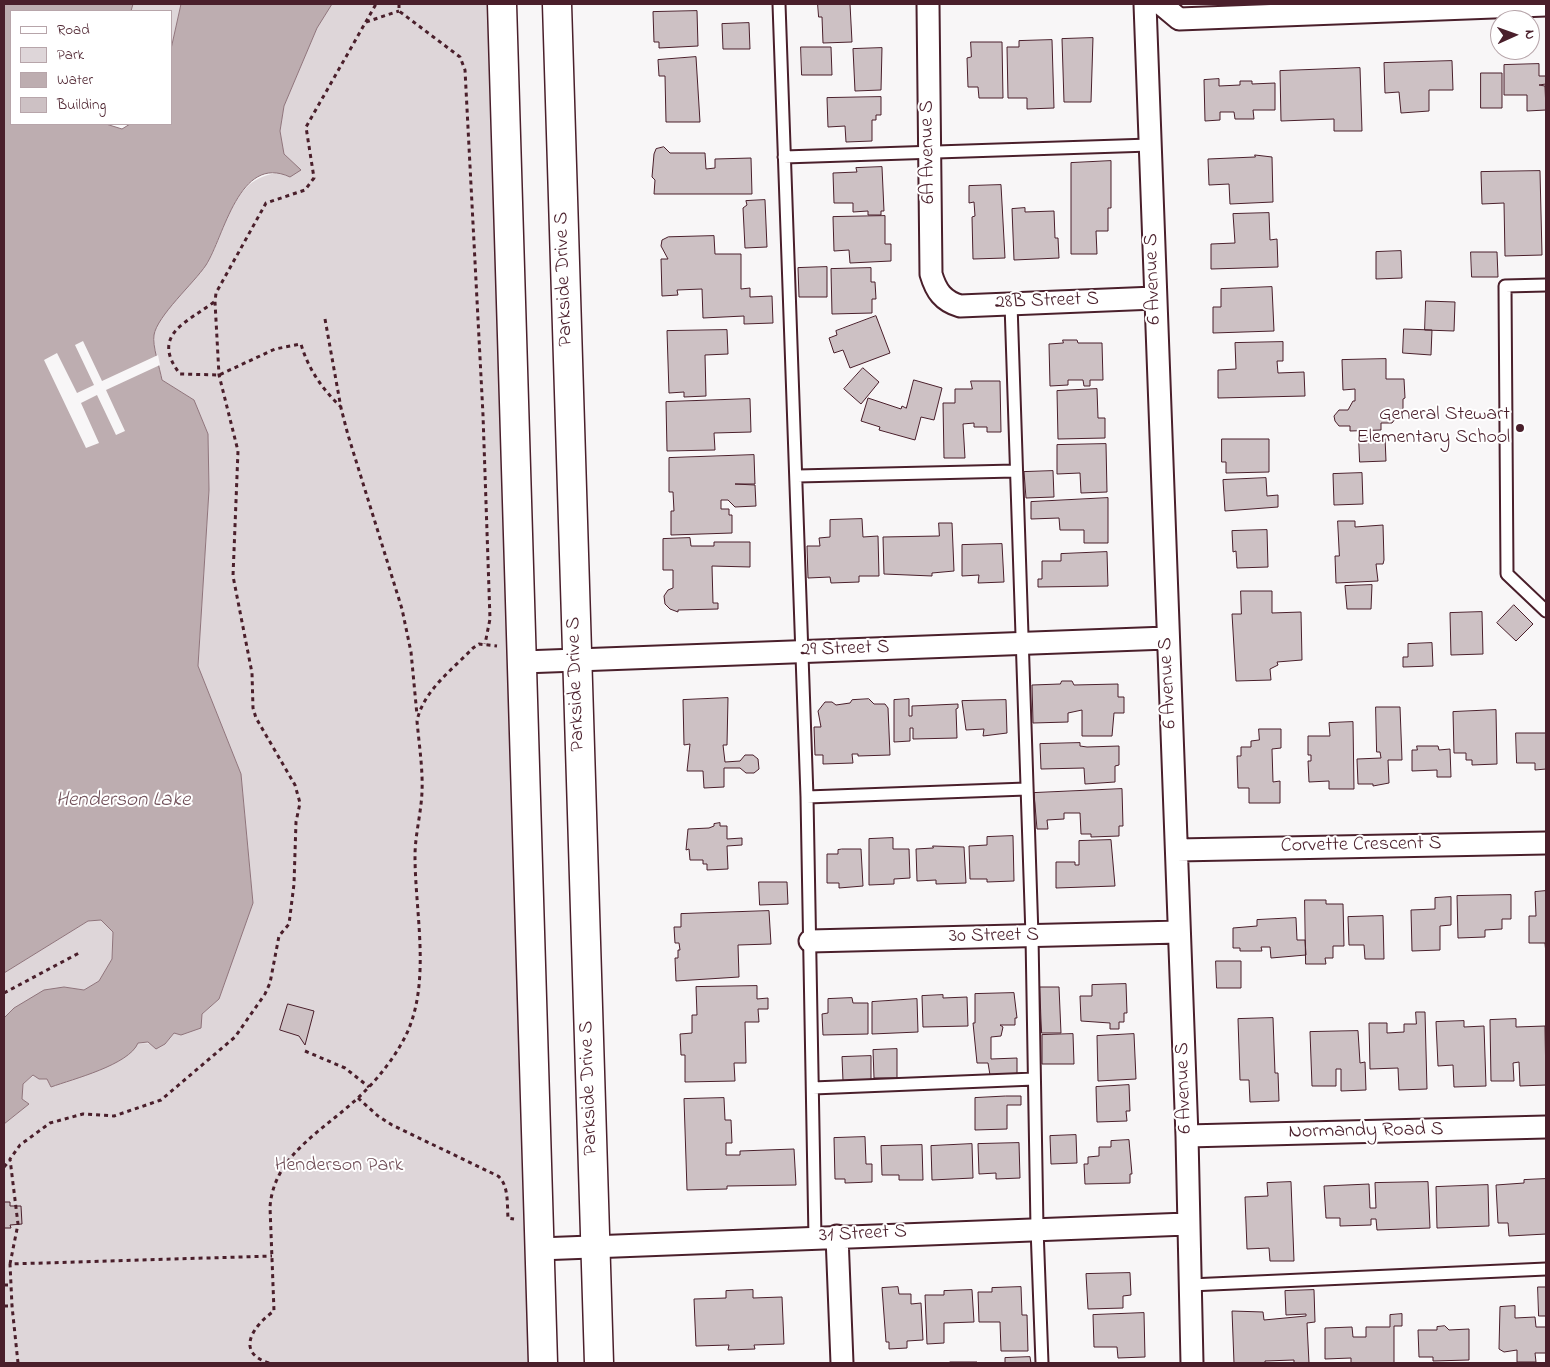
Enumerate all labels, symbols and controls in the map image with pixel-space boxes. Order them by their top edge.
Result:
legend [10,10,172,125]
north arrow [1490,10,1540,60]
text: Road [57,19,90,41]
text: N [1519,29,1540,40]
text: Park [57,44,84,66]
text: Water [57,69,93,91]
text: Building [57,94,106,116]
street label: 6A Avenue S [916,100,942,204]
street label: Parkside Drive S [551,211,579,347]
street label: 6 Avenue S [1140,233,1168,325]
street label: 28B Street S [995,288,1099,316]
place label: General Stewart Elementary School [1357,404,1510,451]
marker: General Stewart Elementary School [1514,422,1526,434]
street label: Parkside Drive S [563,616,591,752]
street label: 29 Street S [800,636,890,664]
street label: 6 Avenue S [1155,637,1183,729]
water label: Henderson Lake [56,789,190,815]
street label: Corvette Crescent S [1280,833,1442,859]
street label: 30 Street S [949,924,1039,950]
street label: Parkside Drive S [576,1020,604,1156]
street label: 6 Avenue S [1171,1042,1199,1134]
street label: Normandy Road S [1288,1119,1444,1145]
park label: Henderson Park [275,1155,403,1179]
street label: 31 Street S [819,1221,907,1249]

